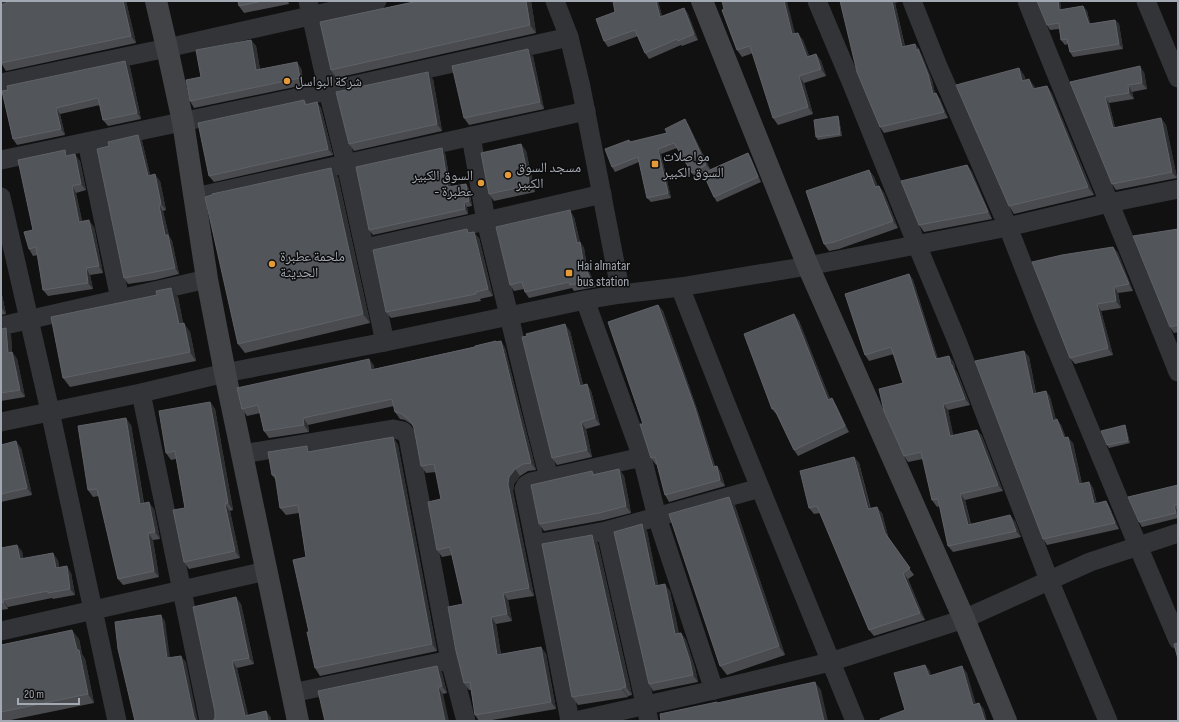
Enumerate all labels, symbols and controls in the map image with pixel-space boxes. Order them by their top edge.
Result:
place label: شركة البواسل [295,73,362,90]
marker: شركة البواسل [282,76,292,86]
place label: مواصلات السوق الكبير [662,148,724,181]
place label: مسجد السوق الكبير [515,159,581,192]
marker: مواصلات السوق الكبير [650,159,660,169]
place label: السوق الكبير - عطبرة [411,167,473,200]
marker: مسجد السوق الكبير [503,170,513,180]
marker: السوق الكبير - عطبرة [476,178,486,188]
place label: ملحمة عطبرة الحديثة [280,248,345,281]
place label: Hai almatar bus station [577,257,630,290]
marker: ملحمة عطبرة الحديثة [267,259,277,269]
marker: Hai almatar bus station [564,268,574,278]
scale bar [18,680,79,706]
text: 20 m [24,687,44,702]

